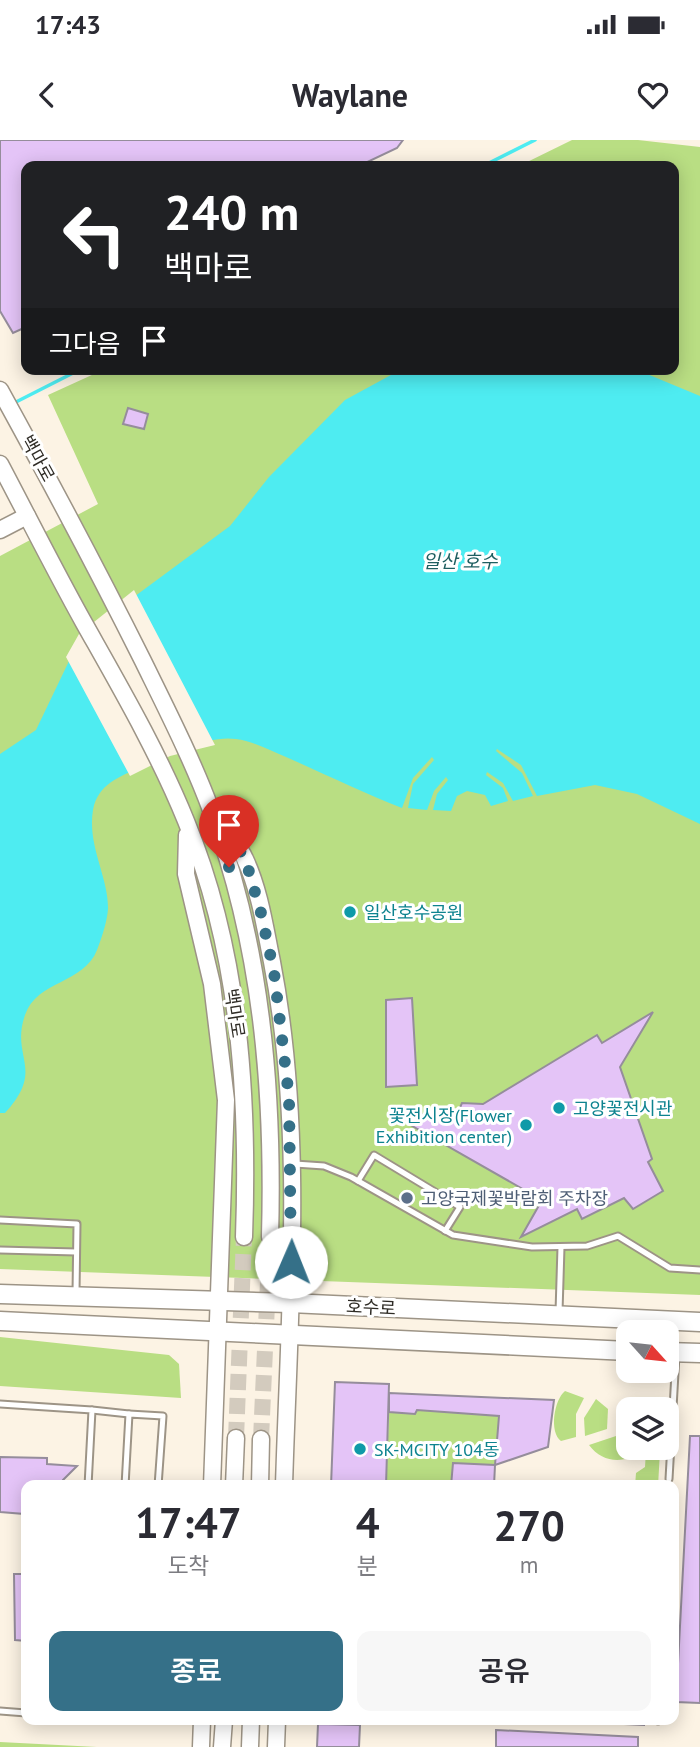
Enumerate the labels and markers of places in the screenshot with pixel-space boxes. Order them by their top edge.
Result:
pin [199,795,259,867]
place label: 일산호수공원 [364,901,463,924]
marker: 일산호수공원 [342,904,358,920]
place label: 고양꽃전시관 [573,1097,673,1120]
marker: 고양꽃전시관 [551,1100,567,1116]
place label: 꽃전시장(Flower Exhibition center) [376,1104,512,1148]
marker: 꽃전시장(Flower Exhibition center) [518,1117,534,1133]
place label: 고양국제꽃박람회 주차장 [421,1187,608,1210]
marker: 고양국제꽃박람회 주차장 [399,1190,415,1206]
place label: SK-MCITY 104동 [374,1438,500,1461]
marker: SK-MCITY 104동 [352,1441,368,1457]

